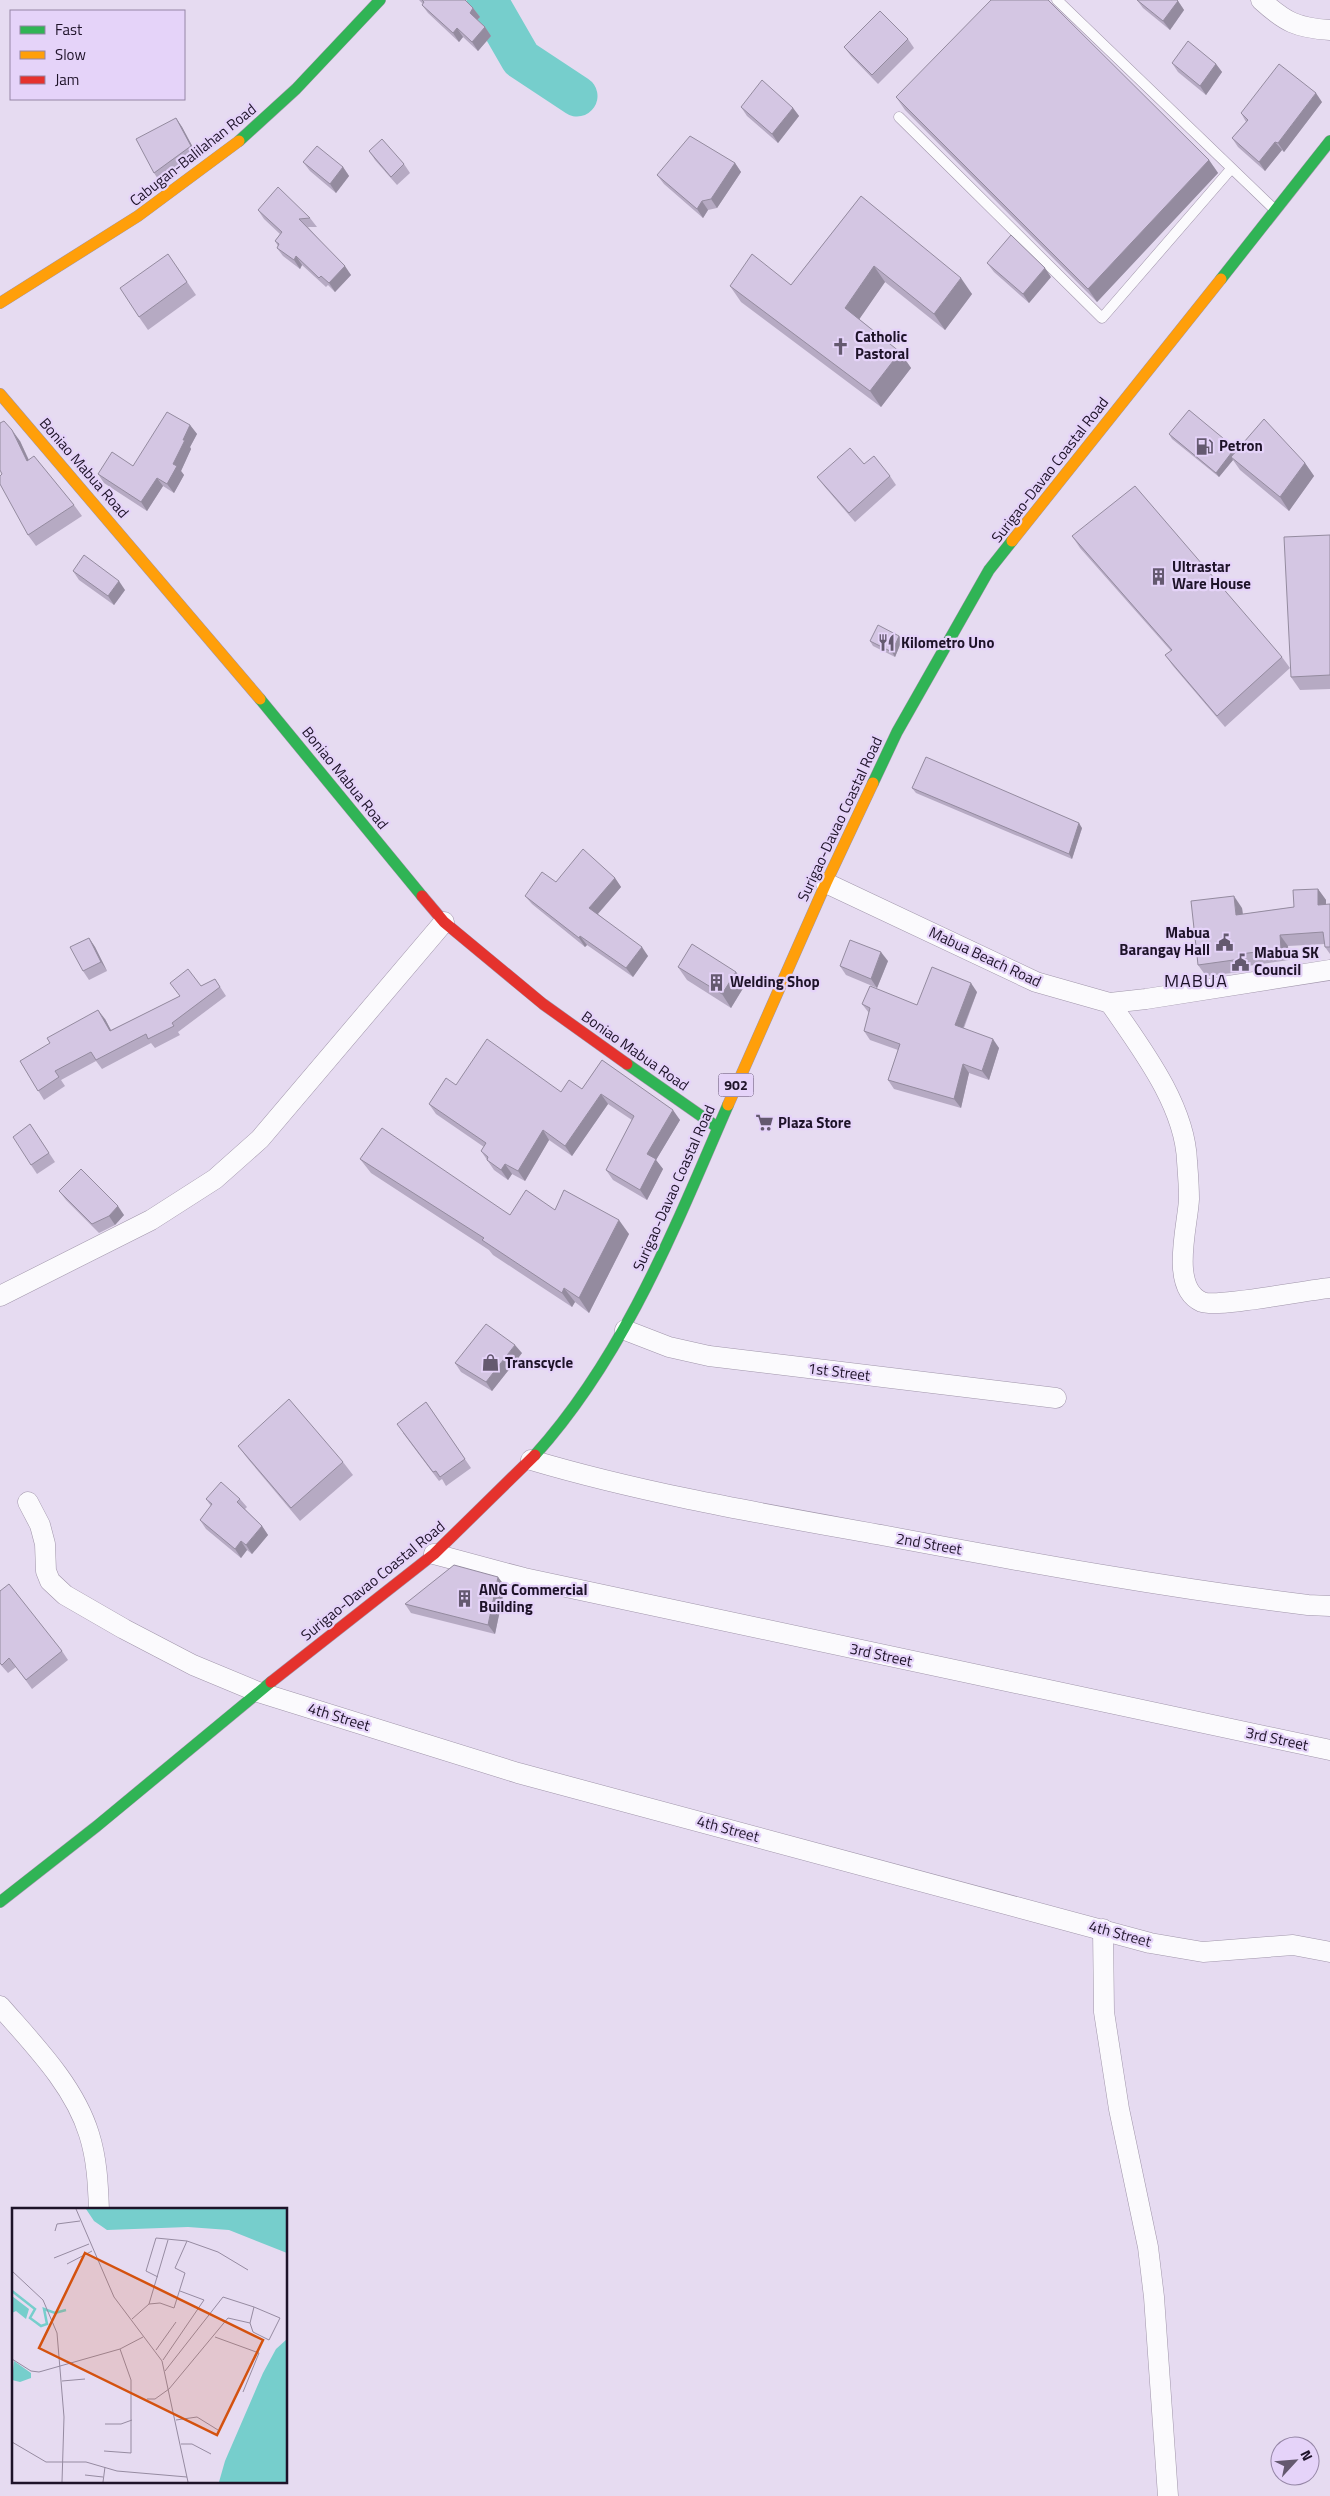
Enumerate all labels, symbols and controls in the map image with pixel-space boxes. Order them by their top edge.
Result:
legend [10,10,185,100]
text: Fast [55,18,83,41]
text: Slow [55,43,86,66]
text: Jam [55,68,79,91]
street label: Cabugan-Balilahan Road [124,98,261,211]
place label: Catholic Pastoral [855,325,909,365]
church icon: Catholic Pastoral [831,336,851,356]
street label: Surigao-Davao Coastal Road [985,392,1114,548]
street label: Boniao Mabua Road [34,412,135,523]
place label: Petron [1219,434,1263,457]
fuel station icon: Petron [1195,436,1215,456]
place label: Ultrastar Ware House [1172,555,1251,595]
building icon: Ultrastar Ware House [1148,566,1168,586]
place label: Kilometro Uno [901,631,994,654]
restaurant icon: Kilometro Uno [877,633,897,653]
street label: Boniao Mabua Road [297,721,394,834]
street label: Surigao-Davao Coastal Road [791,733,888,905]
street label: Mabua Beach Road [925,920,1045,993]
place label: Mabua Barangay Hall [1119,921,1210,961]
public building icon: Mabua Barangay Hall [1214,932,1234,952]
place label: Mabua SK Council [1254,941,1319,981]
public building icon: Mabua SK Council [1230,952,1250,972]
district label: MABUA [1164,967,1228,994]
place label: Welding Shop [730,970,820,993]
building icon: Welding Shop [706,972,726,992]
street label: Boniao Mabua Road [577,1005,694,1096]
road number: 902 [718,1074,754,1096]
street label: Surigao-Davao Coastal Road [626,1101,721,1275]
place label: Plaza Store [778,1111,851,1134]
supermarket icon: Plaza Store [754,1113,774,1133]
place label: Transcycle [505,1351,574,1374]
shop icon: Transcycle [481,1353,501,1373]
street label: 1st Street [807,1356,872,1387]
street label: Surigao-Davao Coastal Road [296,1515,450,1646]
street label: 2nd Street [894,1526,964,1561]
place label: ANG Commercial Building [479,1578,588,1618]
building icon: ANG Commercial Building [455,1589,475,1609]
street label: 3rd Street [848,1637,915,1672]
street label: 4th Street [305,1696,374,1737]
street label: 3rd Street [1244,1721,1311,1756]
street label: 4th Street [694,1809,763,1848]
street label: 4th Street [1086,1914,1155,1953]
inset map [12,2208,288,2484]
north arrow [1270,2436,1320,2486]
text: N [1296,2446,1319,2464]

